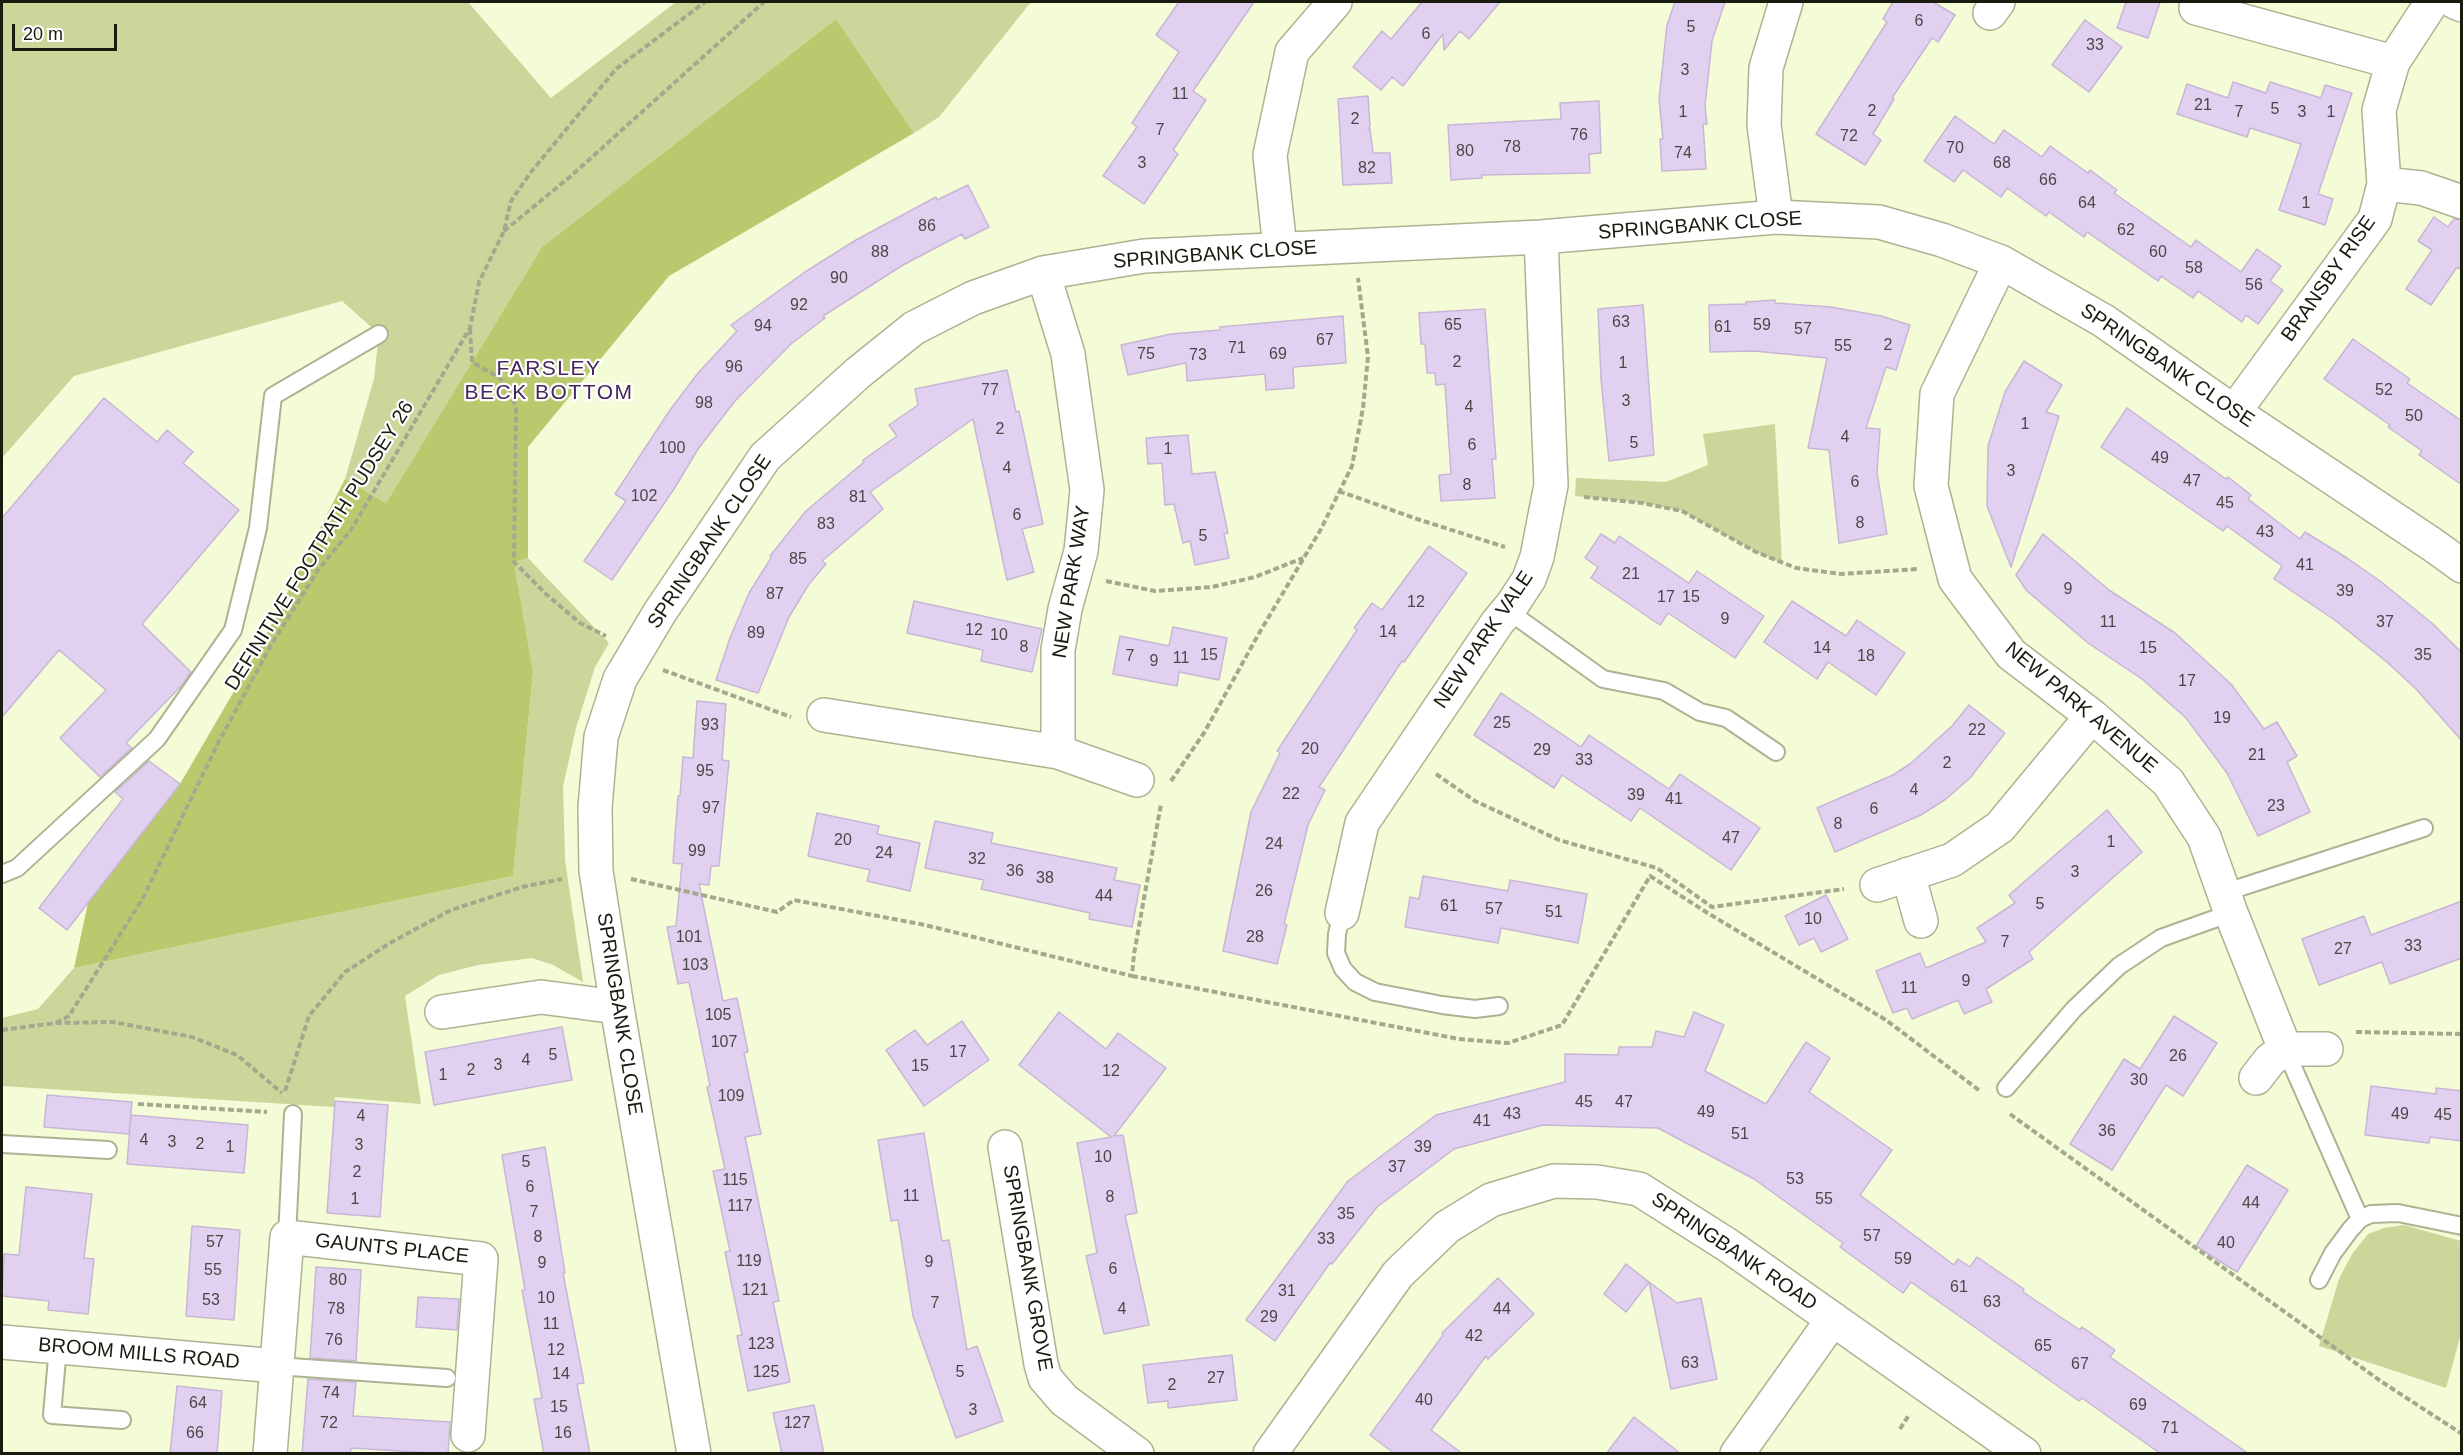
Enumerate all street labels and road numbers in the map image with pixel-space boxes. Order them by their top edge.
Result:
street label: SPRINGBANK CLOSE [1597,207,1803,245]
street label: BRANSBY RISE [2277,212,2381,346]
street label: SPRINGBANK CLOSE [1112,236,1318,274]
street label: SPRINGBANK CLOSE [2076,299,2258,433]
street label: DEFINITIVE FOOTPATH PUDSEY 26 [221,397,419,695]
street label: SPRINGBANK CLOSE [643,451,777,633]
street label: NEW PARK WAY [1048,504,1096,660]
street label: NEW PARK VALE [1429,567,1539,713]
street label: NEW PARK AVENUE [2000,637,2162,779]
street label: SPRINGBANK CLOSE [591,911,647,1117]
street label: SPRINGBANK GROVE [997,1163,1057,1373]
street label: SPRINGBANK ROAD [1647,1188,1821,1316]
street label: GAUNTS PLACE [314,1229,470,1269]
street label: BROOM MILLS ROAD [37,1333,241,1375]

